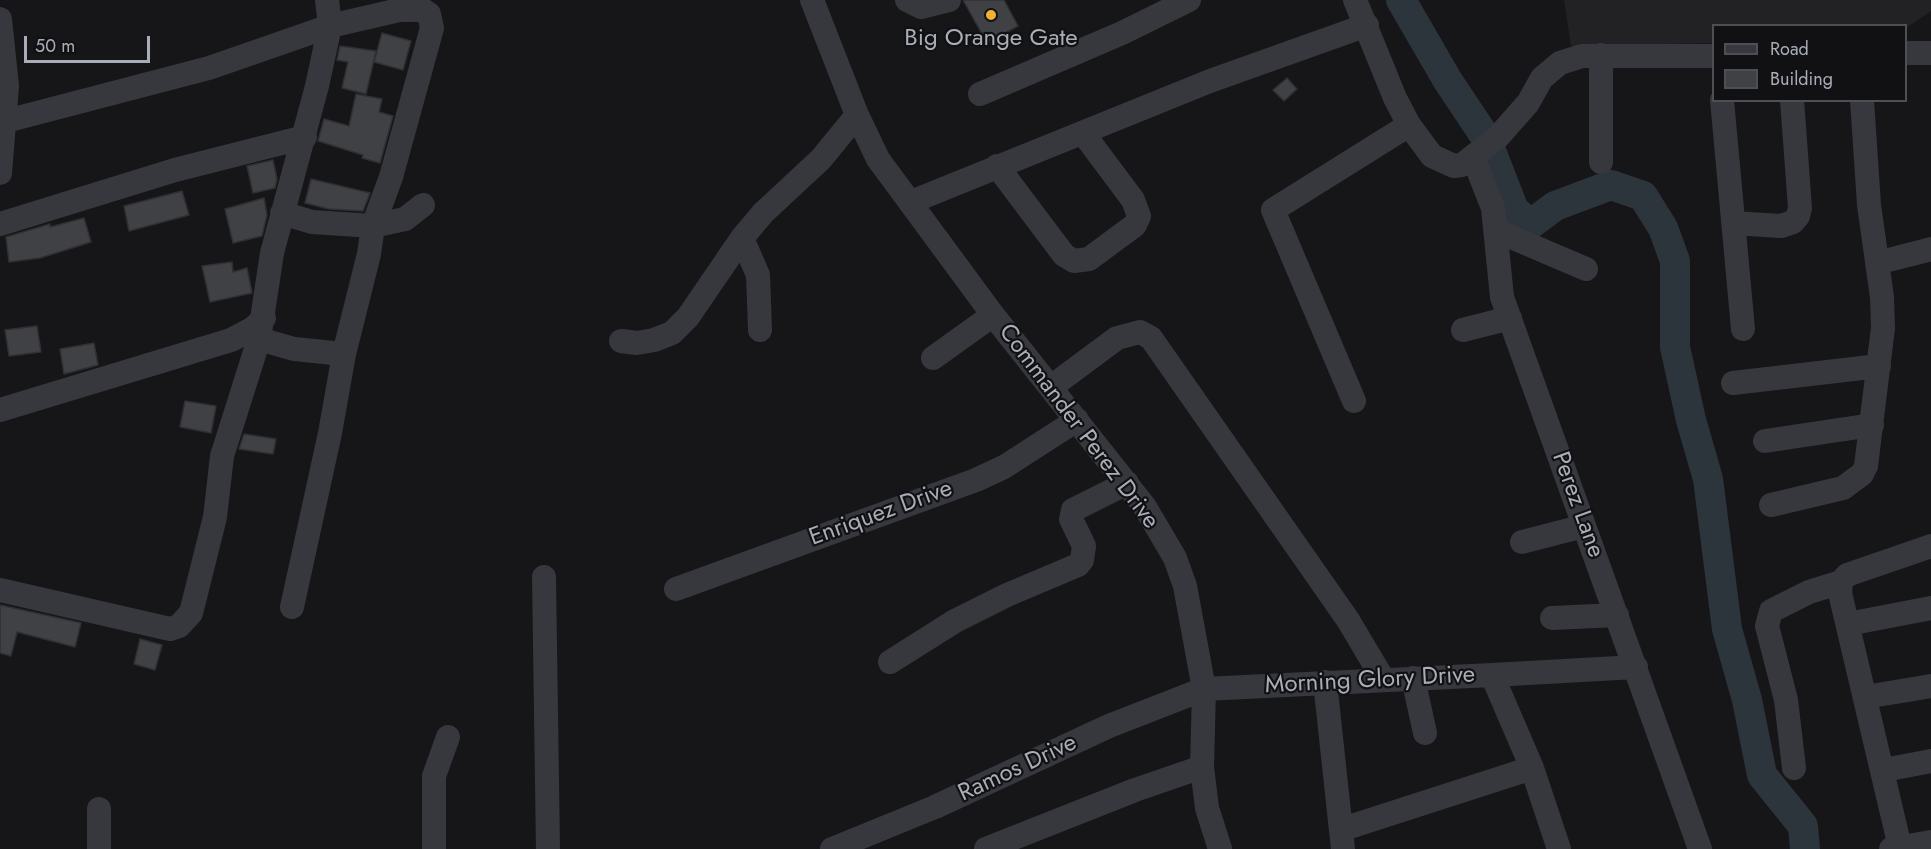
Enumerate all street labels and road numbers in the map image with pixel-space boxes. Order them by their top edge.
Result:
street label: Commander Perez Drive [992,319,1164,535]
street label: Perez Lane [1545,448,1609,562]
street label: Enriquez Drive [806,475,956,553]
street label: Morning Glory Drive [1264,661,1476,701]
street label: Ramos Drive [954,729,1082,809]

